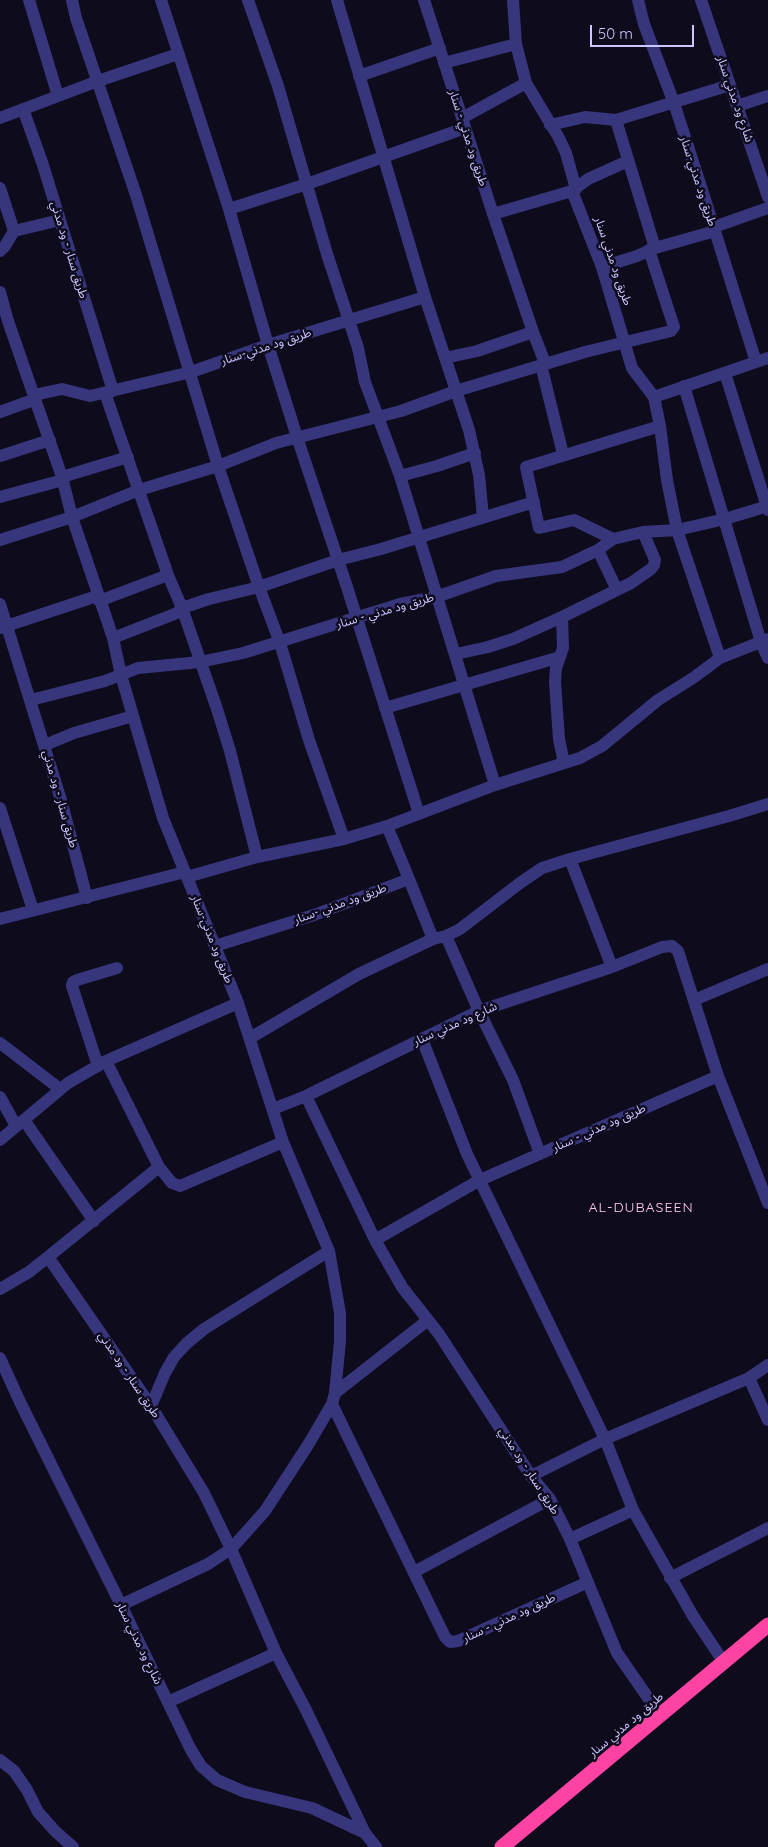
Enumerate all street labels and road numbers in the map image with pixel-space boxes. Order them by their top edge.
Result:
street label: شارع ود مدني سنار [713,54,757,144]
street label: طريق ود مدني - سنار [446,88,490,188]
street label: طريق ود مدني-سنار [677,134,719,228]
street label: طريق سنار - ود مدني [47,200,91,300]
street label: طريق ود مدني سنار [591,215,635,307]
street label: طريق ود مدني-سنار [219,326,313,368]
street label: طريق ود مدني - سنار [335,590,435,632]
street label: طريق سنار - ود مدني [39,749,81,849]
street label: طريق ود مدني -سنار [292,881,388,927]
street label: طريق ود مدني-سنار [188,893,236,985]
street label: شارع ود مدني سنار [411,999,499,1049]
street label: طريق ود مدني - سنار [550,1101,648,1155]
street label: طريق سنار - ود مدني [95,1329,163,1421]
street label: طريق سنار - ود مدني [496,1425,562,1517]
street label: طريق ود مدني - سنار [460,1590,558,1646]
street label: شارع ود مدني سنار [113,1599,165,1687]
street label: طريق ود مدني سنار [586,1690,666,1760]

